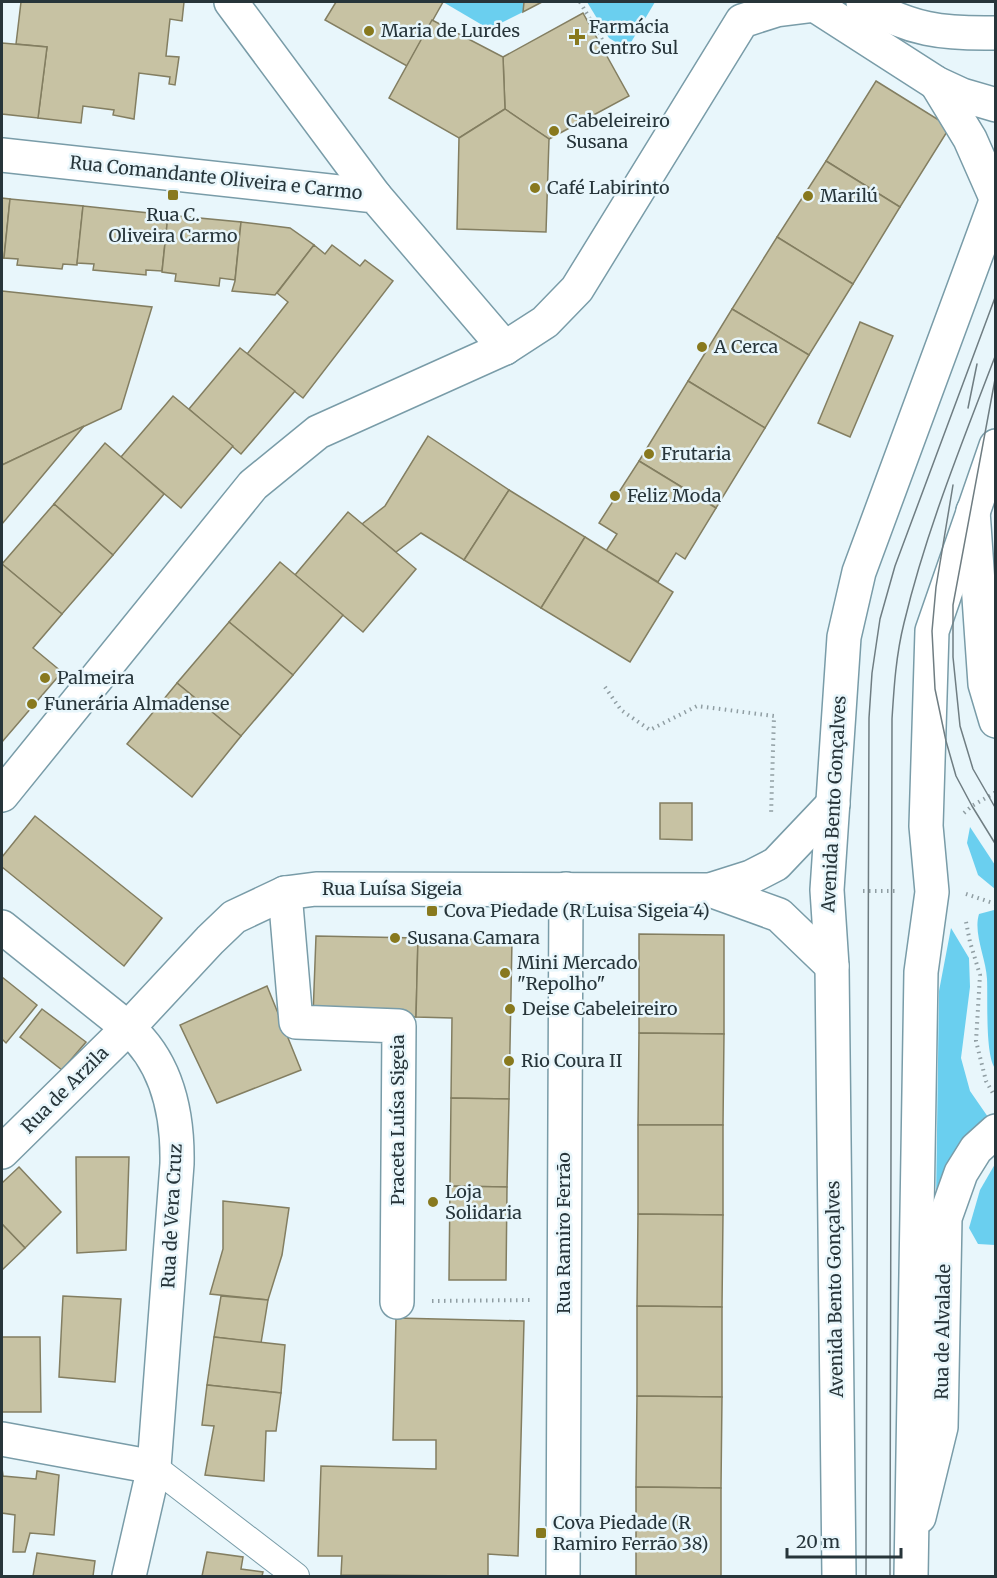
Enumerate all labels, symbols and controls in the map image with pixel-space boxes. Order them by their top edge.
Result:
place label: Farmácia Centro Sul [589,15,679,59]
place label: Maria de Lurdes [381,19,520,42]
marker: Maria de Lurdes [362,24,376,38]
marker: Farmácia Centro Sul [570,30,584,44]
place label: Cabeleireiro Susana [566,109,670,153]
marker: Cabeleireiro Susana [547,124,561,138]
street label: Rua Comandante Oliveira e Carmo [69,151,364,204]
place label: Café Labirinto [547,176,669,199]
marker: Café Labirinto [528,181,542,195]
place label: Marilú [820,184,878,207]
marker: Rua C. Oliveira Carmo [166,188,180,202]
marker: Marilú [801,189,815,203]
place label: Rua C. Oliveira Carmo [108,203,238,247]
place label: A Cerca [713,335,779,358]
marker: A Cerca [695,340,709,354]
place label: Frutaria [661,442,731,465]
marker: Frutaria [642,447,656,461]
place label: Feliz Moda [627,484,722,507]
marker: Feliz Moda [608,489,622,503]
place label: Palmeira [57,666,135,689]
marker: Palmeira [38,671,52,685]
place label: Funerária Almadense [44,692,229,715]
street label: Avenida Bento Gonçalves [816,695,851,914]
marker: Funerária Almadense [25,697,39,711]
street label: Rua Luísa Sigeia [322,877,462,900]
place label: Cova Piedade (R Luisa Sigeia 4) [444,899,710,922]
marker: Cova Piedade (R Luisa Sigeia 4) [425,904,439,918]
place label: Susana Camara [407,926,540,949]
marker: Susana Camara [388,931,402,945]
place label: Mini Mercado "Repolho" [517,951,638,995]
marker: Mini Mercado "Repolho" [498,966,512,980]
place label: Deise Cabeleireiro [522,997,677,1020]
marker: Deise Cabeleireiro [503,1002,517,1016]
street label: Praceta Luísa Sigeia [386,1034,409,1206]
street label: Rua de Arzila [16,1041,113,1138]
place label: Rio Coura II [521,1049,623,1072]
marker: Rio Coura II [502,1054,516,1068]
street label: Rua de Vera Cruz [156,1143,187,1289]
street label: Rua Ramiro Ferrão [552,1152,575,1314]
place label: Loja Solidaria [445,1180,522,1224]
street label: Avenida Bento Gonçalves [821,1180,848,1399]
marker: Loja Solidaria [426,1195,440,1209]
street label: Rua de Alvalade [930,1264,955,1400]
place label: Cova Piedade (R Ramiro Ferrão 38) [553,1511,708,1555]
scale bar [787,1521,901,1559]
marker: Cova Piedade (R Ramiro Ferrão 38) [534,1526,548,1540]
text: 20 m [796,1530,840,1553]

